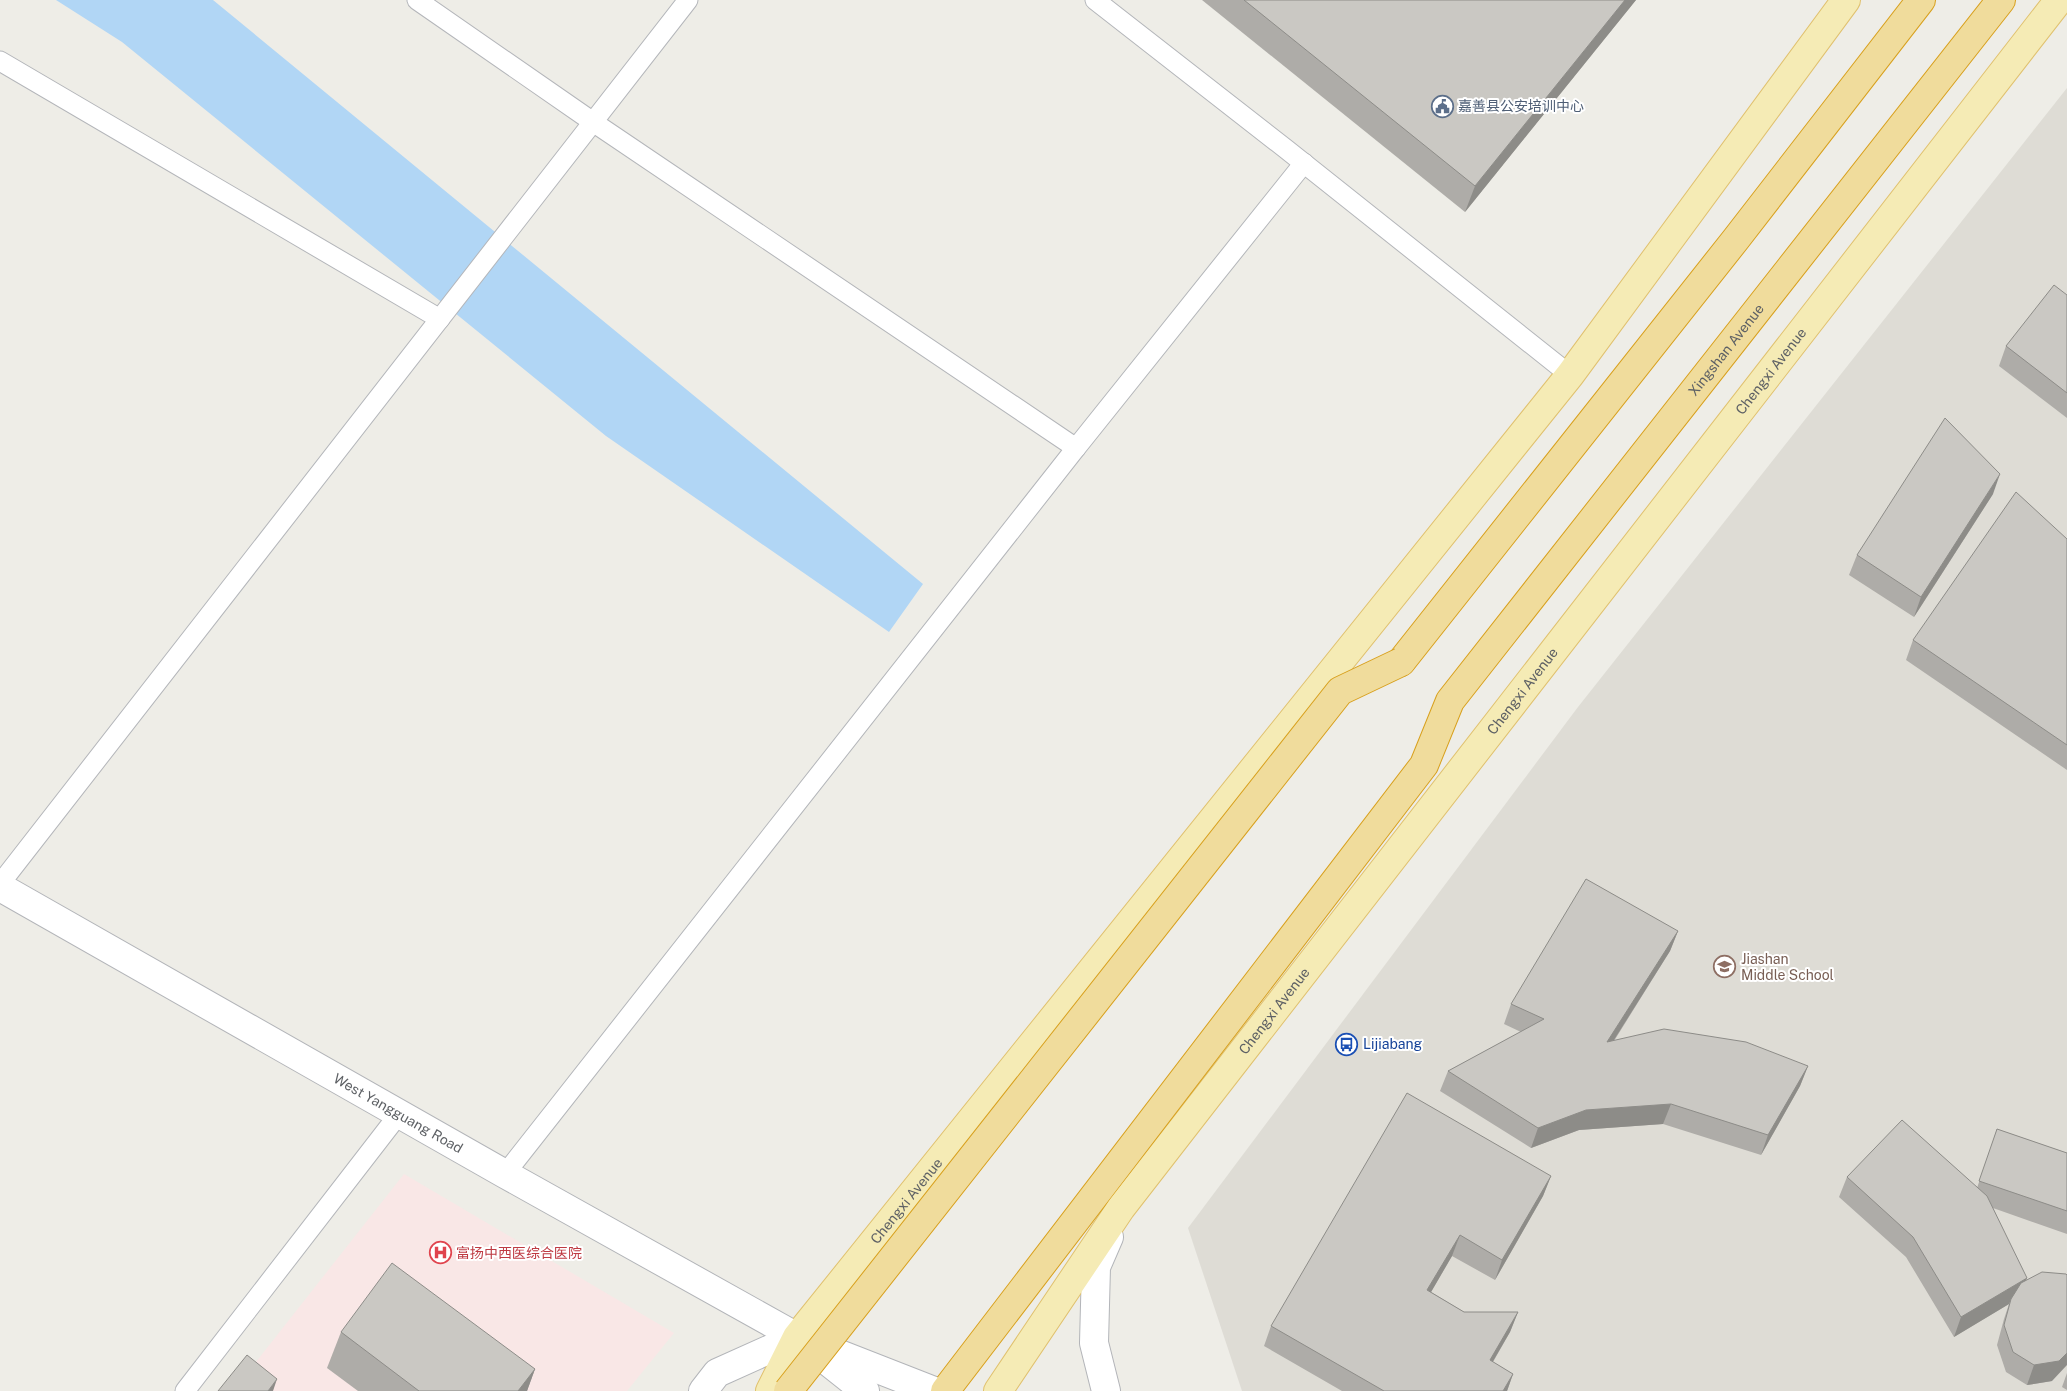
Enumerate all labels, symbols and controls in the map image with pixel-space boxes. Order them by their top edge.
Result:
public building icon: 嘉善县公安培训中心 [1430,94,1454,118]
place label: 嘉善县公安培训中心 [1458,98,1584,114]
street label: Xingshan Avenue [1685,301,1767,399]
street label: Chengxi Avenue [1732,325,1809,418]
street label: Chengxi Avenue [1484,644,1561,738]
place label: Jiashan Middle School [1741,951,1834,983]
school or university icon: Jiashan Middle School [1713,955,1737,979]
street label: Chengxi Avenue [1235,964,1313,1057]
bus stop icon: Lijiabang [1335,1032,1359,1056]
place label: Lijiabang [1363,1036,1423,1052]
street label: West Yangguang Road [331,1070,466,1156]
street label: Chengxi Avenue [867,1155,946,1247]
hospital icon: 富扬中西医综合医院 [428,1241,452,1265]
place label: 富扬中西医综合医院 [456,1245,582,1261]

